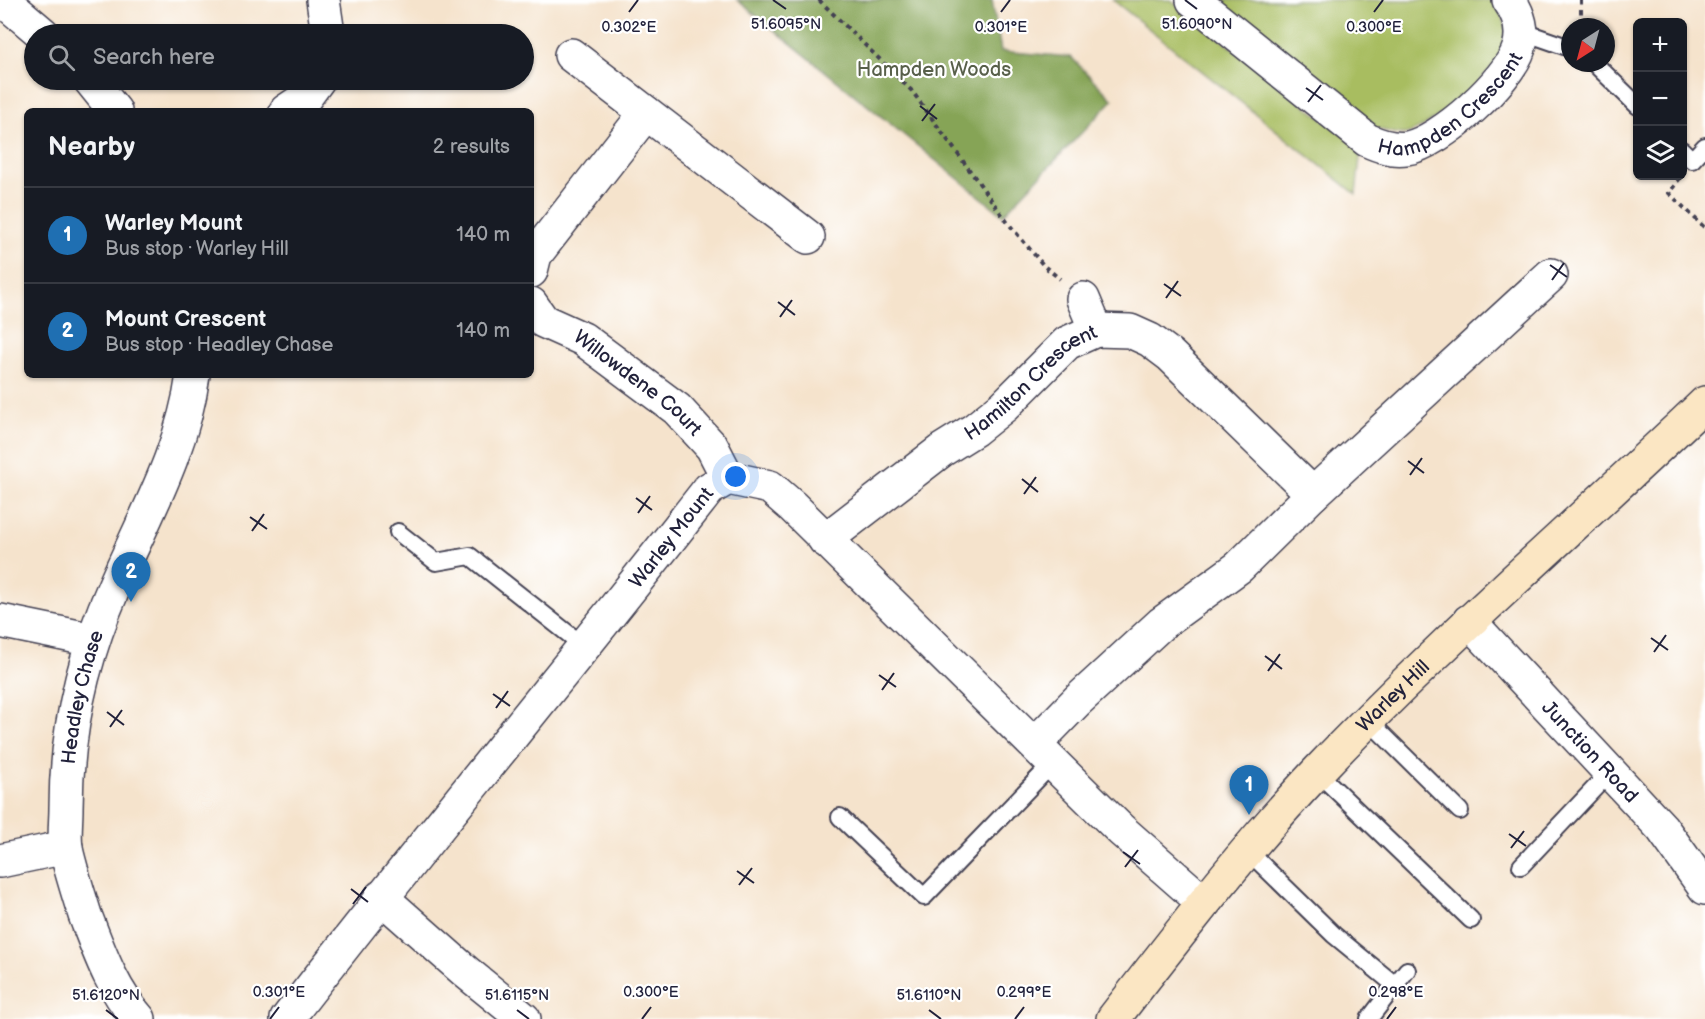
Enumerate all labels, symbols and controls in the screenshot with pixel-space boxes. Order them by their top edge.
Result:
text: 51.6095°N [751,15,821,34]
text: 51.6090°N [1162,15,1233,34]
text: 0.302°E [602,18,657,37]
text: 0.301°E [975,18,1027,37]
text: 0.300°E [1346,18,1402,37]
north arrow [1561,18,1615,72]
map controls [1633,18,1687,180]
button: + [1633,18,1687,72]
search box [24,24,534,90]
icon: search [45,41,78,74]
text: Search here [93,44,215,71]
street label: Hampden Crescent [1375,49,1528,162]
park label: Hampden Woods [857,58,1011,82]
button: − [1633,72,1687,126]
button: layers [1633,126,1687,180]
text: Nearby [48,132,135,163]
text: 2 results [433,135,510,159]
text: Warley Mount [105,210,243,237]
text: 1 [63,223,72,247]
text: 140 m [456,223,510,247]
text: Bus stop · Warley Hill [105,237,289,261]
text: Mount Crescent [105,306,266,333]
text: 2 [62,319,73,343]
text: 140 m [456,319,510,343]
street label: Hamilton Crescent [960,320,1101,446]
street label: Willowdene Court [569,325,707,441]
text: Bus stop · Headley Chase [105,333,333,357]
your location [721,462,750,491]
street label: Warley Mount [625,483,719,593]
pin: 2 [112,552,150,602]
street label: Headley Chase [57,627,109,765]
street label: Warley Hill [1352,655,1435,737]
street label: Junction Road [1536,696,1643,808]
pin: 1 [1230,766,1268,815]
text: 0.301°E [253,983,305,1002]
text: 0.300°E [623,983,679,1002]
text: 0.299°E [997,983,1051,1002]
text: 0.298°E [1369,983,1424,1002]
text: 51.6120°N [72,986,140,1005]
text: 51.6115°N [485,986,549,1005]
text: 51.6110°N [896,986,962,1005]

